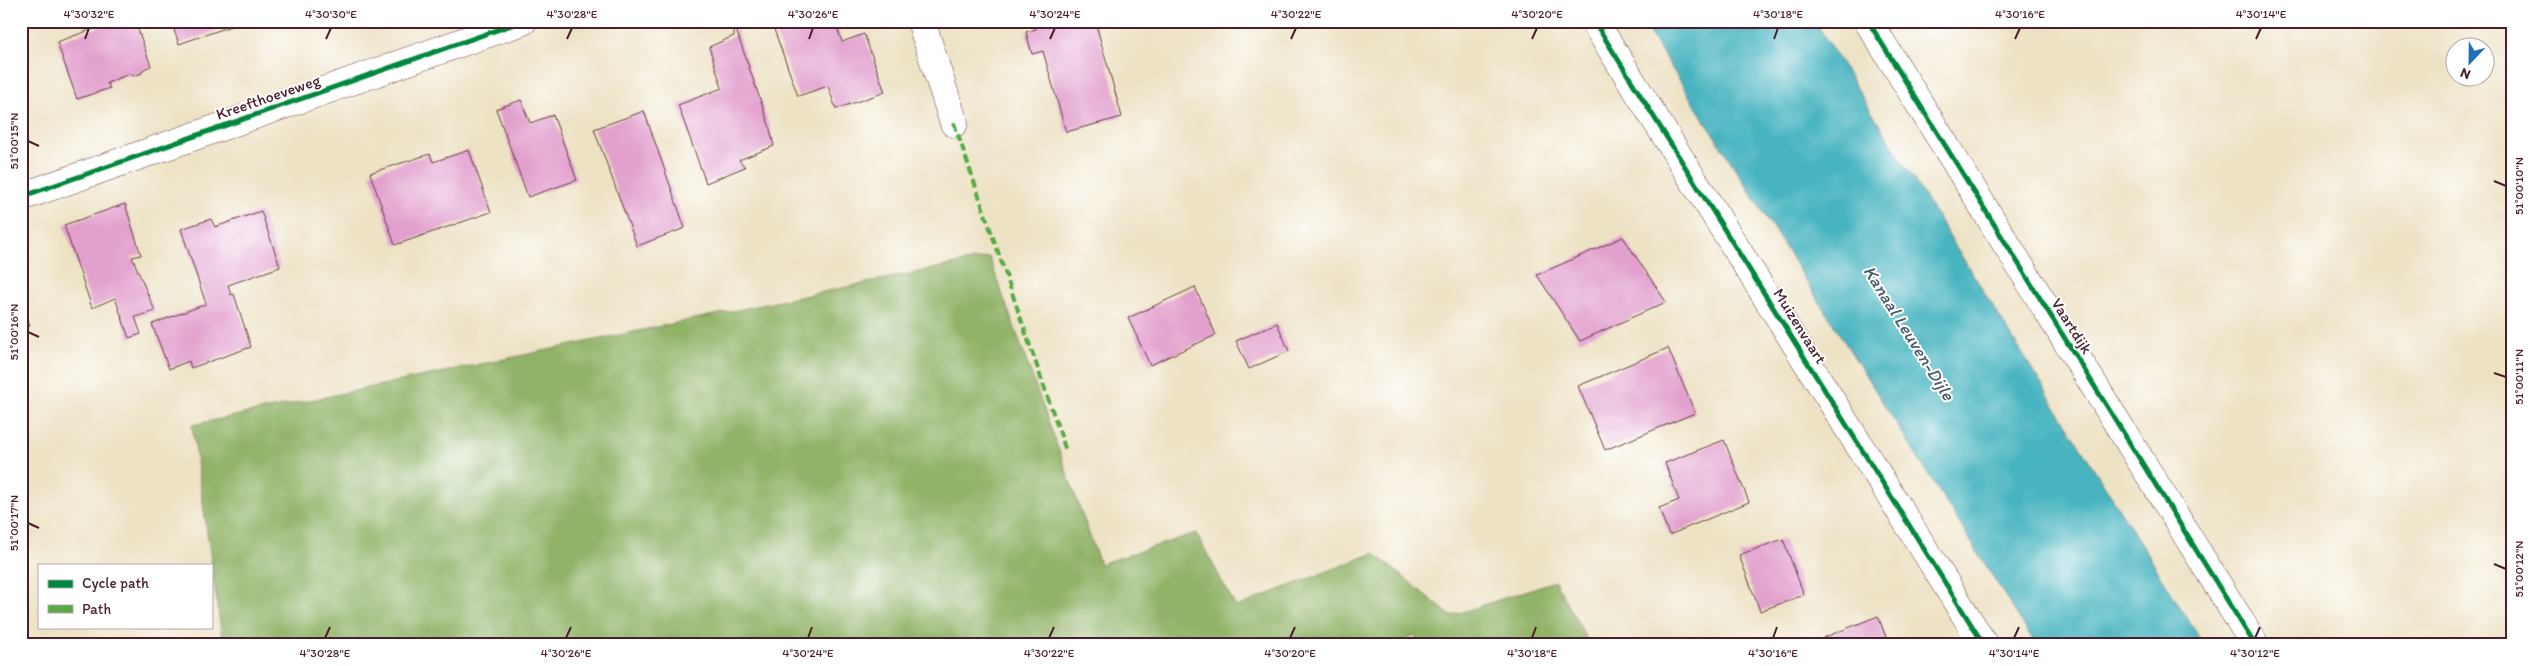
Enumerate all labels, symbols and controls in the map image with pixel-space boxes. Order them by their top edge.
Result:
text: 4°30'32"E [64,7,115,21]
text: 4°30'30"E [305,7,357,21]
text: 4°30'28"E [547,7,598,21]
text: 4°30'26"E [788,7,839,21]
text: 4°30'24"E [1029,7,1081,21]
text: 4°30'22"E [1271,7,1322,21]
text: 4°30'20"E [1511,7,1563,21]
text: 4°30'18"E [1753,7,1803,21]
text: 4°30'16"E [1995,7,2045,21]
text: 4°30'14"E [2236,7,2287,21]
north arrow [2446,38,2496,88]
text: N [2458,64,2473,83]
street label: Kreefthoeveweg [213,70,323,124]
text: 51°00'15"N [7,113,21,169]
text: 51°00'10"N [2512,157,2526,215]
water label: Kanaal Leuven-Dijle [1859,261,1960,406]
street label: Muizenvaart [1769,285,1831,367]
street label: Vaartdijk [2047,295,2097,357]
text: 51°00'16"N [7,304,21,360]
text: 51°00'11"N [2512,349,2526,405]
text: 51°00'17"N [7,495,21,551]
text: 51°00'12"N [2512,541,2526,597]
legend [38,564,212,628]
text: Cycle path [82,574,149,592]
text: Path [82,600,111,618]
text: 4°30'28"E [300,646,351,660]
text: 4°30'26"E [541,646,592,660]
text: 4°30'24"E [782,646,834,660]
text: 4°30'22"E [1024,646,1075,660]
text: 4°30'20"E [1264,646,1316,660]
text: 4°30'18"E [1507,646,1557,660]
text: 4°30'16"E [1748,646,1798,660]
text: 4°30'14"E [1989,646,2040,660]
text: 4°30'12"E [2230,646,2280,660]

